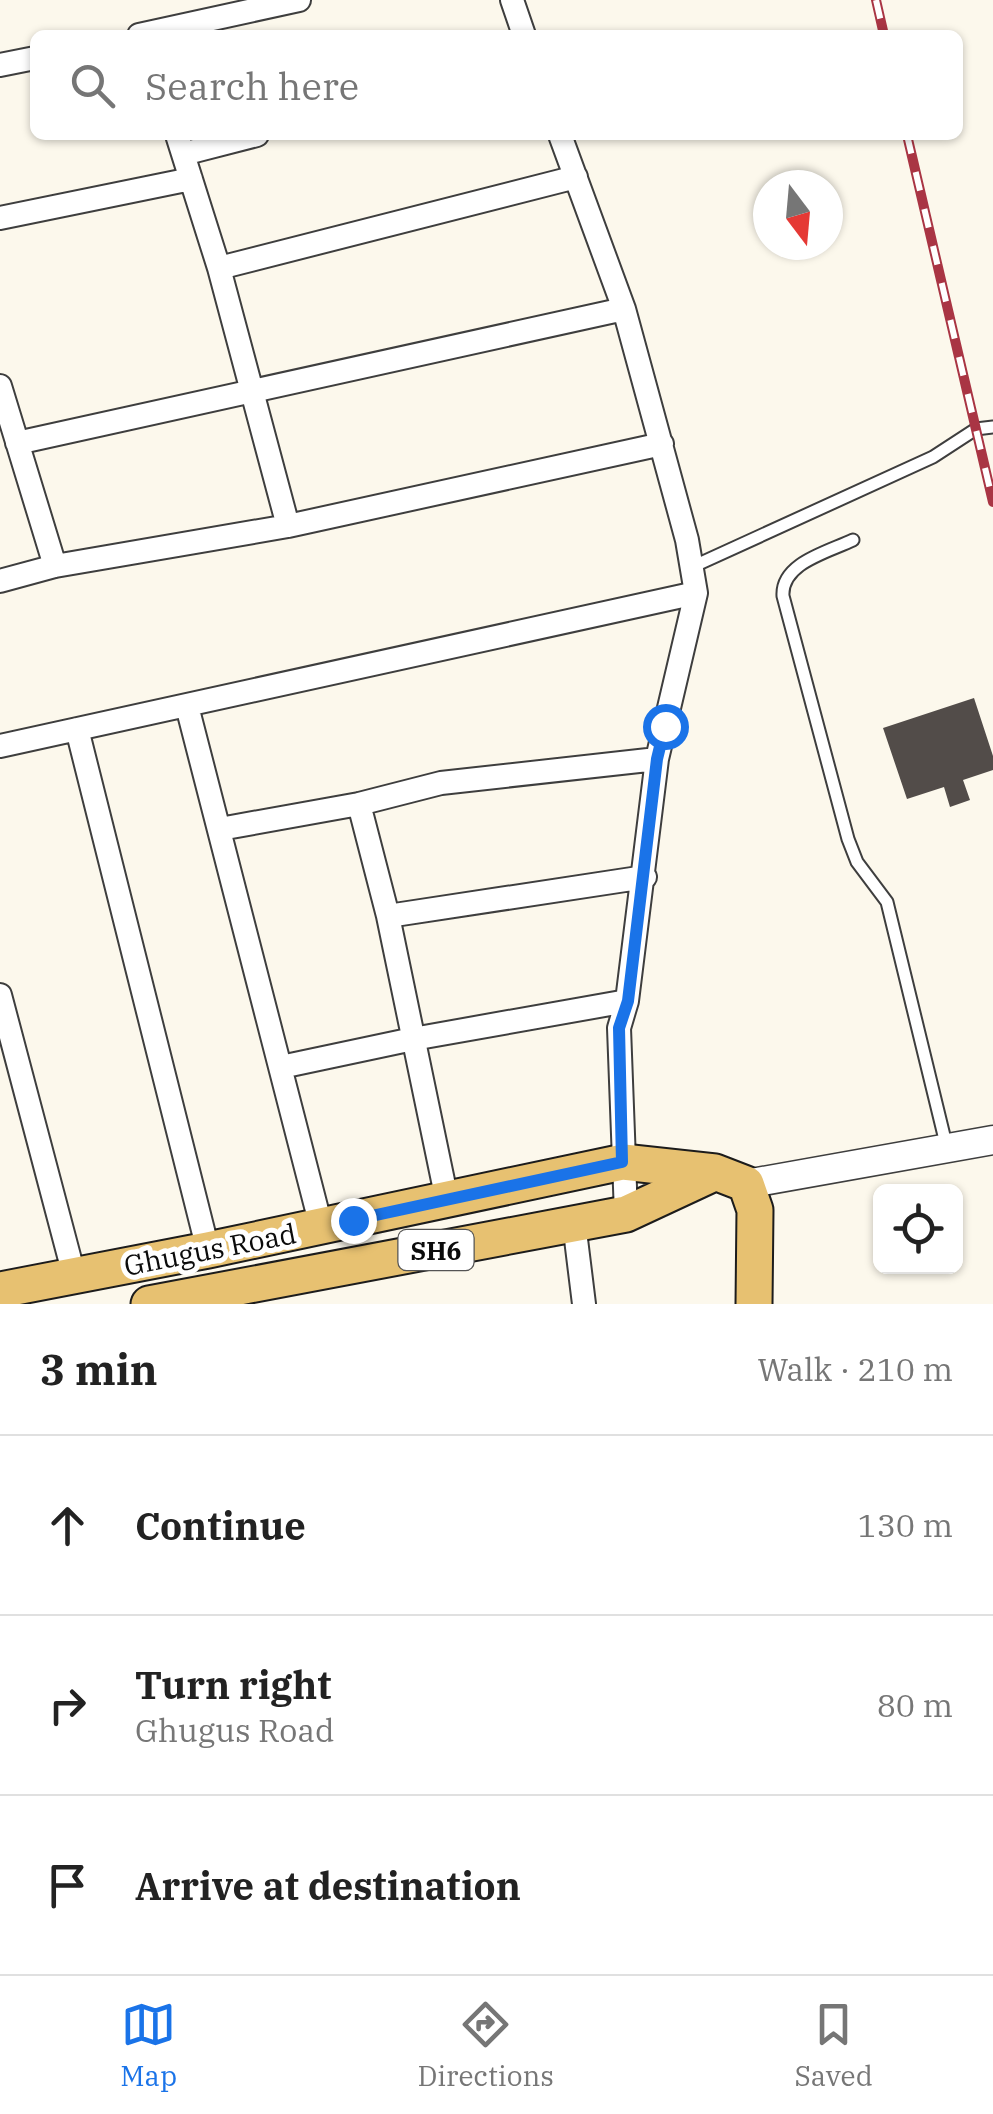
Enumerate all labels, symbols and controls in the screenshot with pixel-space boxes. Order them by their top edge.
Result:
search box [30,30,963,140]
icon: search [65,58,120,113]
text: Search here [145,61,359,110]
north arrow [753,170,843,260]
route start [643,704,689,750]
map controls [873,1184,963,1274]
button: locate [873,1184,963,1274]
route end [331,1198,377,1244]
street label: Ghugus Road [121,1214,299,1284]
road number: SH6 [398,1230,474,1270]
text: 3 min [40,1342,158,1397]
text: Walk · 210 m [757,1348,953,1390]
icon: ahead [40,1498,95,1553]
text: Continue [135,1501,306,1550]
text: 130 m [857,1504,953,1546]
text: Turn right [135,1660,331,1709]
icon: right [40,1678,95,1733]
text: 80 m [877,1684,953,1726]
text: Ghugus Road [135,1709,334,1751]
icon: arrive [40,1858,95,1913]
text: Arrive at destination [135,1861,521,1910]
tab: Map [120,1997,177,2094]
tab: Directions [417,1997,554,2094]
tab: Saved [794,1997,873,2094]

